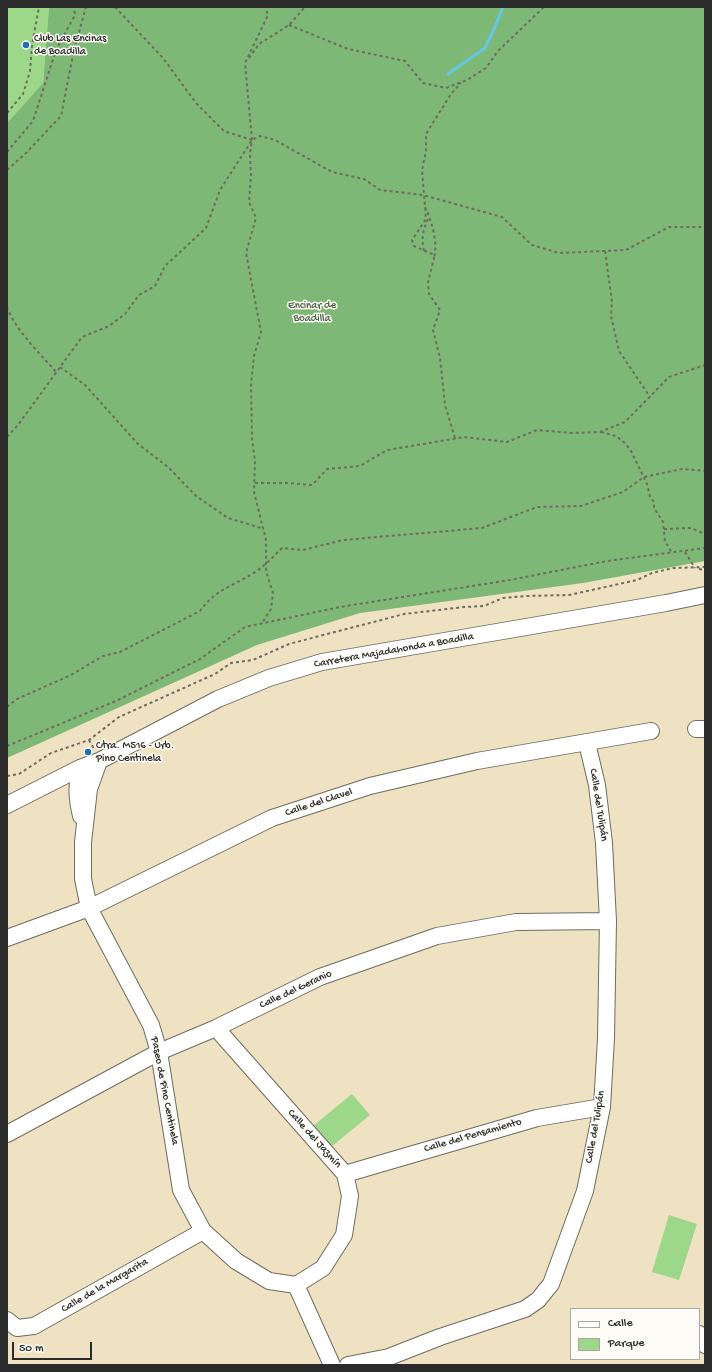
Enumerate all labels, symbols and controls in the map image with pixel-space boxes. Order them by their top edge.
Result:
place label: Club Las Encinas de Boadilla [34,32,106,58]
marker: Club Las Encinas de Boadilla [21,40,31,50]
park label: Encinar de Boadilla [288,299,336,325]
street label: Carretera Majadahonda a Boadilla [313,630,475,672]
place label: Ctra. M516 - Urb. Pino Centinela [96,739,174,765]
marker: Ctra. M516 - Urb. Pino Centinela [83,747,93,757]
street label: Calle del Tulipán [586,768,610,842]
street label: Calle del Clavel [284,786,354,820]
street label: Calle del Geranio [258,967,334,1013]
street label: Paseo de Pino Centinela [147,1036,181,1146]
street label: Calle del Tulipán [583,1090,609,1164]
street label: Calle del Jazmín [284,1107,344,1171]
street label: Calle del Pensamiento [423,1116,523,1156]
street label: Calle de la Margarita [59,1256,151,1316]
legend [570,1308,700,1360]
text: Calle [608,1317,633,1331]
scale bar [14,1334,94,1360]
text: Parque [608,1337,645,1351]
text: 50 m [19,1342,44,1356]

